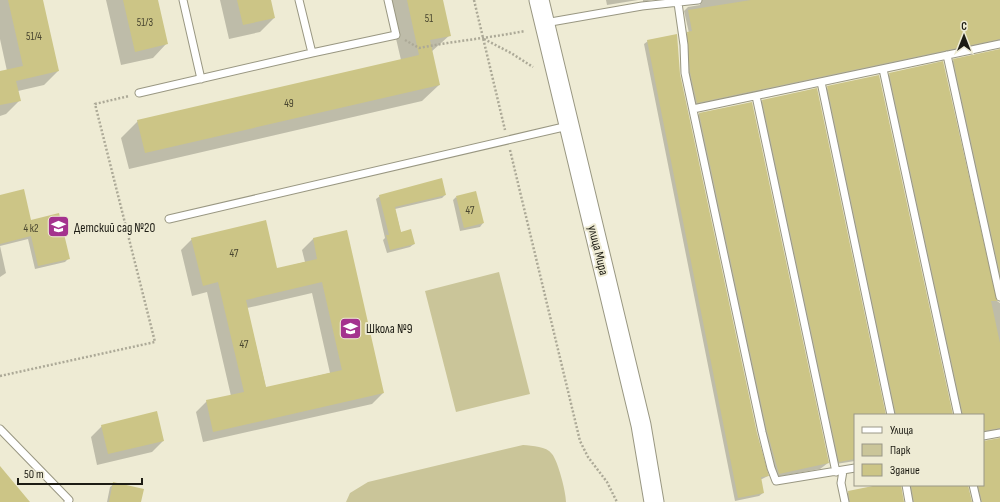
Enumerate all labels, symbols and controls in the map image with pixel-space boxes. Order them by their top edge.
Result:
house number: 51 [425,12,433,25]
house number: 51/3 [137,16,154,29]
north arrow [944,16,984,56]
text: С [961,20,967,33]
house number: 51/4 [26,30,42,43]
house number: 49 [284,97,294,110]
house number: 47 [466,204,475,217]
school or university icon: Детский сад №20 [45,214,71,240]
place label: Детский сад №20 [74,220,155,236]
house number: 4 к2 [23,222,39,235]
street label: улица Мира [584,224,612,277]
house number: 47 [230,247,239,260]
school or university icon: Школа №9 [337,315,363,341]
place label: Школа №9 [366,321,413,337]
house number: 47 [240,338,249,351]
legend [854,414,984,486]
text: Улица [890,423,914,438]
text: Парк [890,443,911,458]
scale bar [18,460,142,486]
text: Здание [890,463,920,478]
text: 50 m [24,467,44,482]

